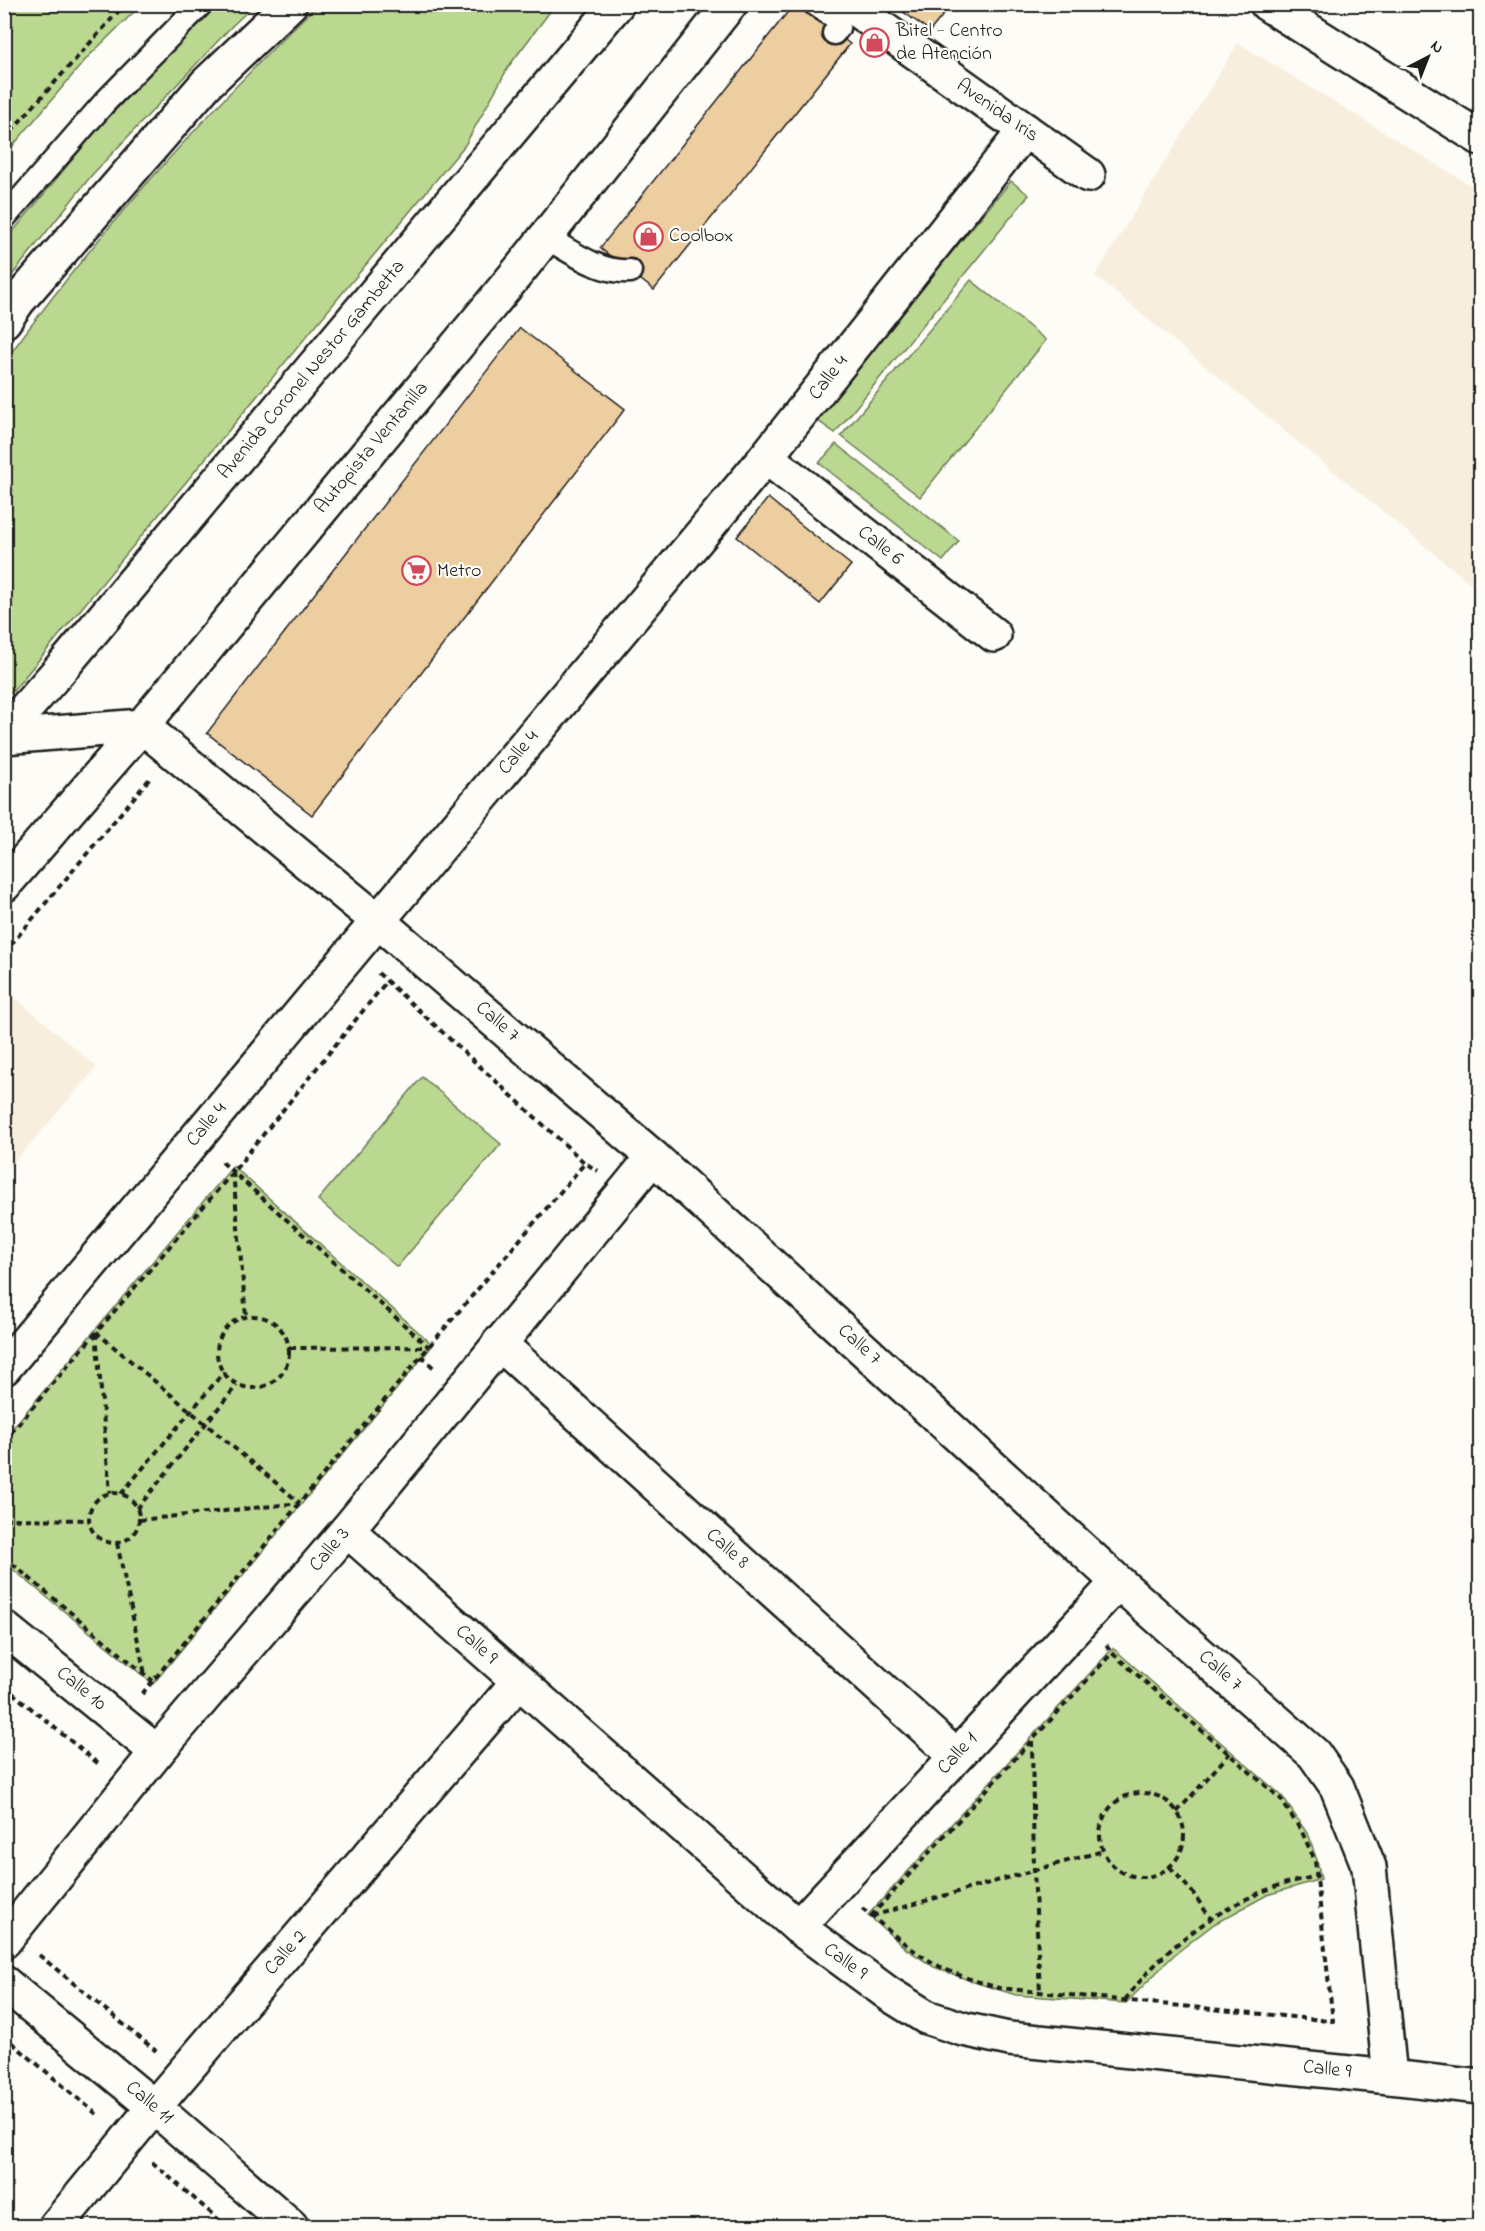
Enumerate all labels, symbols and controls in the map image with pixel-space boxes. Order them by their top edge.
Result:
place label: Bitel - Centro de Atención [895,17,1003,69]
shop icon: Bitel - Centro de Atención [859,26,891,58]
north arrow [1398,27,1458,87]
text: N [1425,35,1449,60]
street label: Avenida Iris [950,72,1044,150]
shop icon: Coolbox [632,220,664,252]
place label: Coolbox [669,222,734,251]
street label: Avenida Coronel Nestor Gambetta [211,254,413,486]
street label: Calle 4 [802,349,856,407]
street label: Autopista Ventanilla [308,376,436,520]
street label: Calle 6 [851,519,909,573]
supermarket icon: Metro [400,555,432,587]
place label: Metro [437,557,481,586]
street label: Calle 4 [492,724,546,782]
street label: Calle 7 [468,994,526,1050]
street label: Calle 4 [180,1096,234,1154]
street label: Calle 7 [830,1317,888,1373]
street label: Calle 3 [303,1521,357,1579]
street label: Calle 8 [699,1522,755,1576]
street label: Calle 9 [448,1618,504,1672]
street label: Calle 7 [1191,1643,1249,1699]
street label: Calle 10 [50,1660,113,1719]
street label: Calle 1 [931,1726,985,1782]
street label: Calle 2 [258,1924,314,1982]
street label: Calle 9 [817,1936,873,1988]
street label: Calle 9 [1301,2053,1353,2087]
street label: Calle 11 [119,2074,179,2132]

